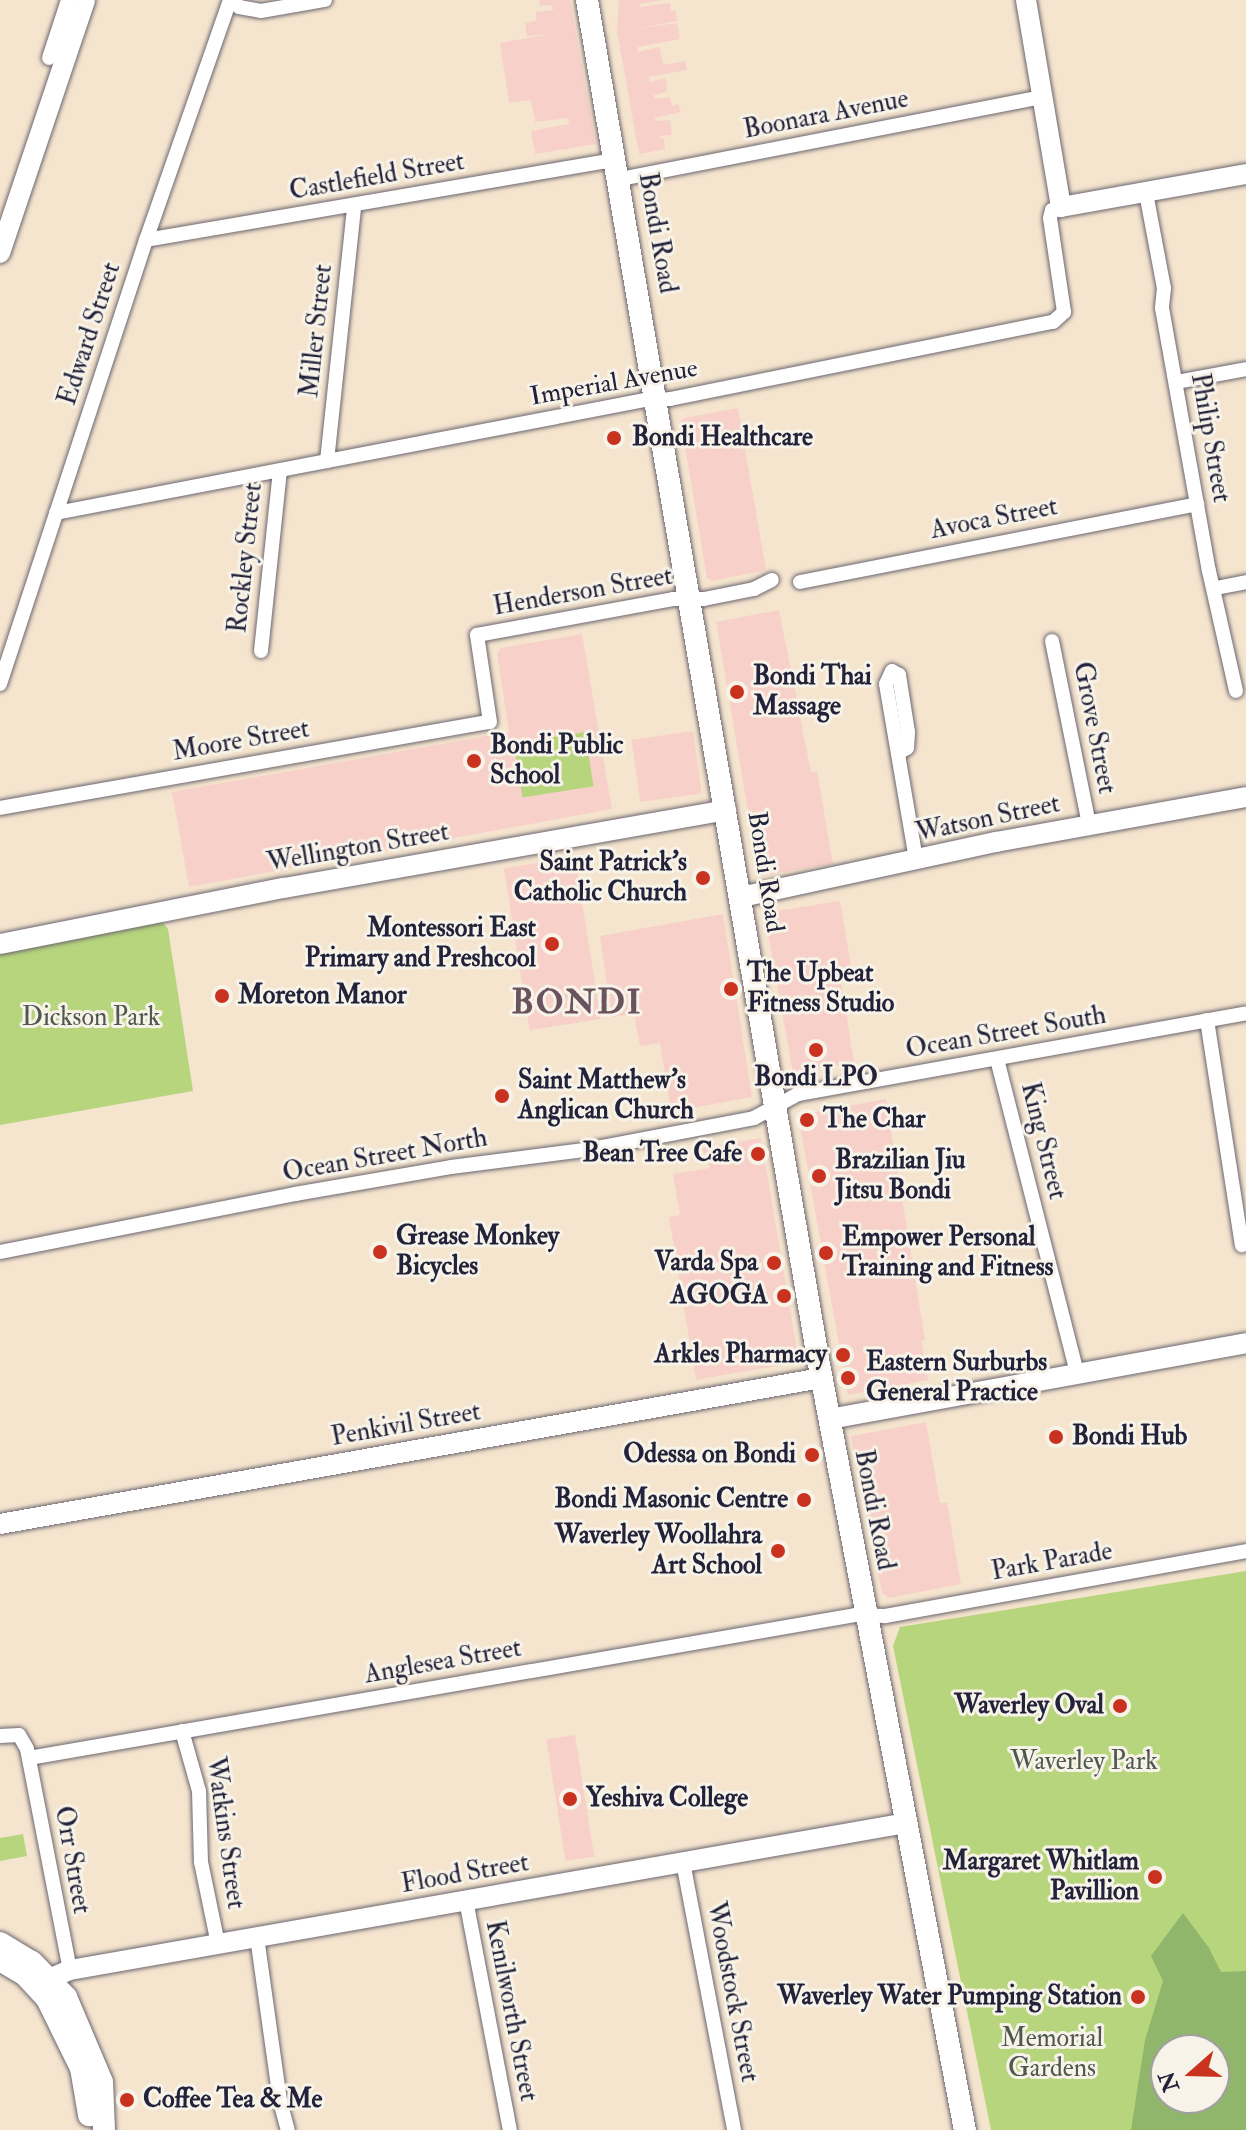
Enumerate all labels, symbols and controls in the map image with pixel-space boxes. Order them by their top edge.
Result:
street label: Boonara Avenue [741,84,911,146]
street label: Castlefield Street [287,146,467,208]
street label: Bondi Road [631,170,683,296]
street label: Edward Street [52,259,128,409]
street label: Miller Street [294,263,340,399]
street label: Imperial Avenue [528,353,700,413]
street label: Philip Street [1183,371,1237,505]
place label: Bondi Healthcare [632,422,813,454]
marker: Bondi Healthcare [603,427,625,449]
street label: Rockley Street [223,481,269,635]
street label: Avoca Street [928,491,1060,547]
street label: Henderson Street [491,561,675,623]
street label: Grove Street [1066,659,1122,797]
place label: Bondi Thai Massage [753,661,872,722]
marker: Bondi Thai Massage [728,683,746,701]
street label: Moore Street [170,714,312,768]
place label: Bondi Public School [490,730,623,792]
marker: Bondi Public School [465,752,483,770]
street label: Watson Street [913,789,1063,849]
street label: Bondi Road [740,809,790,935]
street label: Wellington Street [265,817,451,879]
place label: Saint Patrick's Catholic Church [514,847,687,908]
marker: Saint Patrick's Catholic Church [694,869,712,887]
place label: Montessori East Primary and Preshcool [305,913,536,974]
marker: Montessori East Primary and Preshcool [543,935,561,953]
place label: The Upbeat Fitness Studio [747,958,894,1020]
place label: Moreton Manor [238,980,407,1012]
marker: The Upbeat Fitness Studio [722,980,740,998]
district label: BONDI [512,983,642,1023]
marker: Moreton Manor [213,987,231,1005]
street label: Ocean Street South [904,1000,1108,1066]
park label: Dickson Park [22,1002,160,1034]
marker: Bondi LPO [807,1041,825,1059]
place label: Bondi LPO [754,1062,878,1094]
place label: Saint Matthew's Anglican Church [518,1065,694,1126]
street label: King Street [1013,1079,1073,1203]
marker: Saint Matthew's Anglican Church [493,1087,511,1105]
place label: The Char [823,1104,925,1136]
marker: The Char [798,1111,816,1129]
street label: Ocean Street North [280,1123,490,1189]
place label: Bean Tree Cafe [582,1138,742,1170]
marker: Bean Tree Cafe [749,1145,767,1163]
place label: Brazilian Jiu Jitsu Bondi [835,1145,966,1206]
marker: Brazilian Jiu Jitsu Bondi [810,1167,828,1185]
place label: Grease Monkey Bicycles [396,1221,559,1282]
place label: Empower Personal Training and Fitness [842,1222,1053,1284]
marker: Grease Monkey Bicycles [371,1243,389,1261]
marker: Empower Personal Training and Fitness [817,1244,835,1262]
place label: Varda Spa [654,1247,758,1279]
marker: Varda Spa [765,1254,783,1272]
place label: AGOGA [670,1280,768,1312]
marker: AGOGA [775,1287,793,1305]
place label: Arkles Pharmacy [655,1339,827,1371]
marker: Arkles Pharmacy [834,1346,852,1364]
place label: Eastern Surburbs General Practice [866,1347,1047,1408]
marker: Eastern Surburbs General Practice [837,1367,859,1389]
street label: Penkivil Street [329,1397,483,1453]
place label: Bondi Hub [1072,1421,1187,1453]
marker: Bondi Hub [1047,1428,1065,1446]
place label: Odessa on Bondi [623,1439,796,1471]
marker: Odessa on Bondi [803,1446,821,1464]
street label: Bondi Road [847,1447,901,1573]
place label: Bondi Masonic Centre [555,1484,788,1516]
marker: Bondi Masonic Centre [795,1491,813,1509]
place label: Waverley Woollahra Art School [555,1520,762,1582]
street label: Park Parade [989,1536,1115,1588]
marker: Waverley Woollahra Art School [769,1542,787,1560]
street label: Anglesea Street [362,1633,524,1691]
place label: Waverley Oval [954,1690,1104,1722]
marker: Waverley Oval [1111,1697,1129,1715]
park label: Waverley Park [1010,1746,1158,1778]
street label: Watkins Street [199,1755,251,1911]
place label: Yeshiva College [586,1783,748,1815]
marker: Yeshiva College [561,1790,579,1808]
street label: Orr Street [47,1804,97,1916]
place label: Margaret Whitlam Pavillion [943,1846,1139,1908]
street label: Flood Street [399,1847,531,1901]
marker: Margaret Whitlam Pavillion [1146,1868,1164,1886]
street label: Woodstock Street [699,1899,765,2085]
street label: Kenilworth Street [478,1918,544,2104]
place label: Waverley Water Pumping Station [777,1981,1122,2013]
marker: Waverley Water Pumping Station [1129,1988,1147,2006]
park label: Memorial Gardens [1001,2023,1103,2084]
north arrow [1150,2034,1230,2114]
text: N [1153,2067,1186,2096]
place label: Coffee Tea & Me [143,2084,322,2116]
marker: Coffee Tea & Me [118,2091,136,2109]

